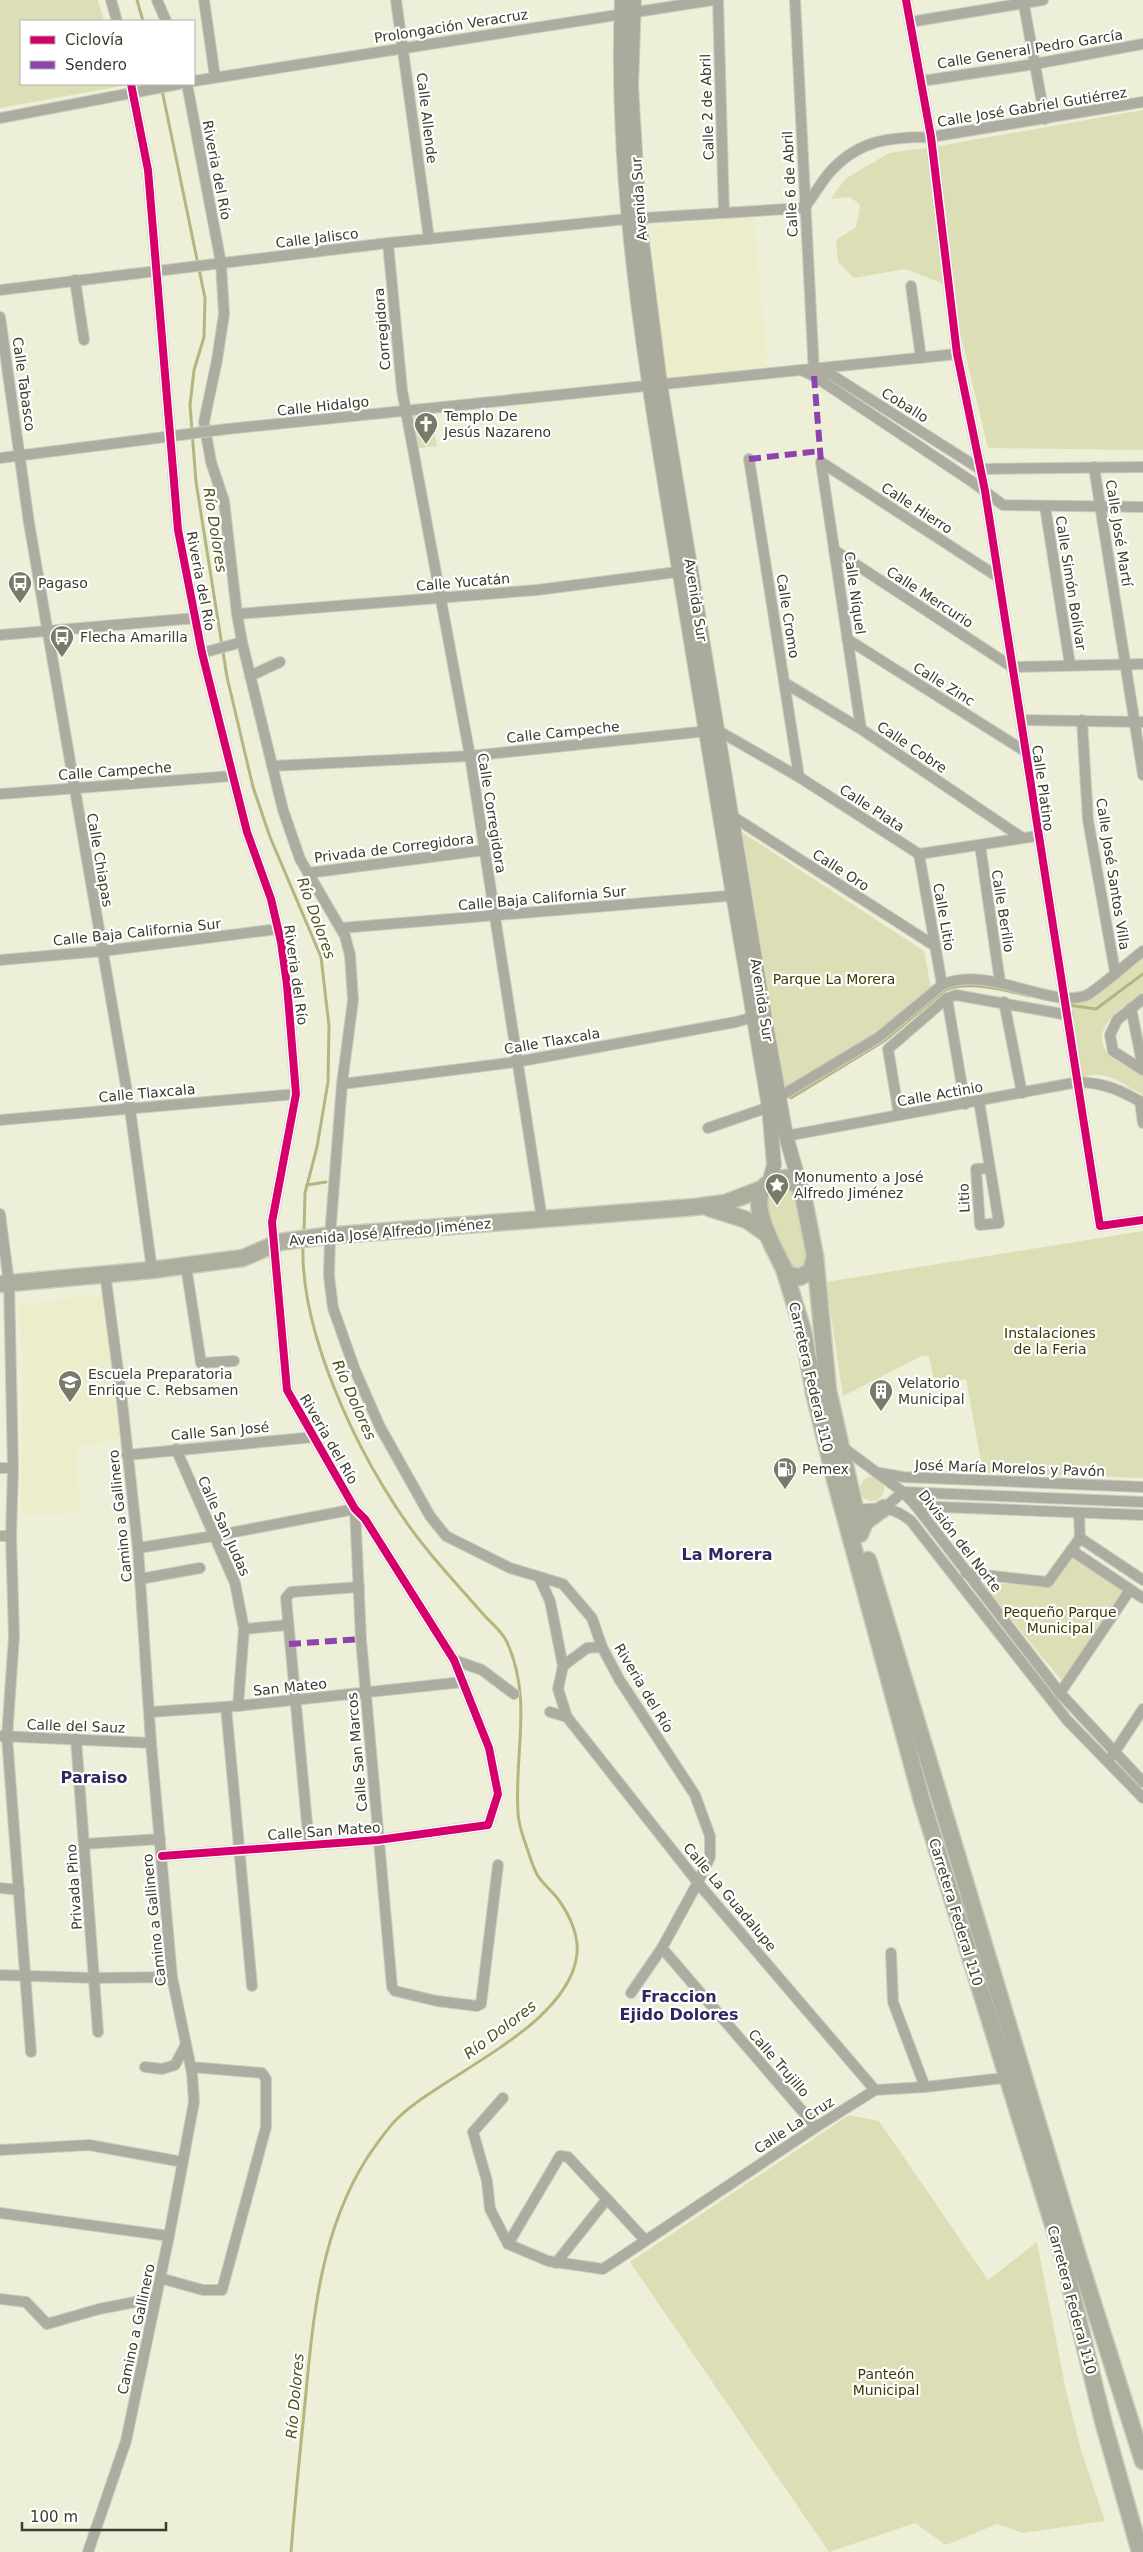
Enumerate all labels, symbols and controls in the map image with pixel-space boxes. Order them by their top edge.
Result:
street label: Prolongación Veracruz [373,6,529,46]
legend [20,20,195,85]
street label: Calle General Pedro García [936,26,1124,72]
text: Ciclovía [65,31,123,49]
street label: Calle 2 de Abril [697,53,717,161]
text: Sendero [65,56,127,74]
street label: Calle Allende [413,72,441,164]
street label: Calle José Gabriel Gutiérrez [936,84,1128,130]
street label: Riveria del Río [199,119,235,221]
street label: Calle 6 de Abril [779,130,801,238]
street label: Avenida Sur [628,156,650,241]
street label: Calle Jalisco [275,225,359,251]
street label: Corregidora [370,287,394,371]
street label: Calle Tabasco [9,336,39,432]
street label: Coballo [879,384,931,426]
street label: Calle Hidalgo [276,393,370,419]
place label: Templo De Jesús Nazareno [443,408,551,440]
church icon: Templo De Jesús Nazareno [413,411,439,445]
street label: Calle José Martí [1103,478,1136,589]
street label: Calle Hierro [878,479,956,537]
water label: Río Dolores [199,486,231,574]
street label: Calle Simón Bolívar [1052,515,1090,652]
street label: Riveria del Río [183,530,219,632]
street label: Calle Níquel [841,550,869,636]
street label: Avenida Sur [682,557,710,643]
street label: Calle Mercurio [884,563,976,631]
bus stop icon: Pagaso [7,570,33,604]
street label: Calle Yucatán [415,570,511,594]
street label: Calle Cromo [773,573,803,659]
place label: Pagaso [38,575,88,591]
bus stop icon: Flecha Amarilla [49,624,75,658]
place label: Flecha Amarilla [80,629,188,645]
street label: Calle Zinc [910,659,978,709]
street label: Calle Campeche [506,718,620,746]
street label: Calle Cobre [874,718,950,776]
street label: Calle Platino [1029,744,1057,832]
street label: Calle Corregidora [475,752,509,874]
street label: Calle Campeche [58,759,172,783]
street label: Calle Plata [837,781,907,835]
street label: Calle José Santos Villa [1093,797,1133,951]
street label: Calle Chiapas [84,812,116,908]
street label: Privada de Corregidora [313,830,475,866]
street label: Calle Oro [810,846,872,894]
street label: Calle Berilio [989,869,1017,953]
water label: Río Dolores [293,875,339,962]
street label: Calle Litio [930,882,958,952]
street label: Calle Baja California Sur [457,883,627,913]
street label: Calle Baja California Sur [52,915,222,949]
street label: Riveria del Río [281,924,311,1026]
street label: Avenida Sur [748,957,776,1043]
park label: Parque La Morera [773,971,895,987]
street label: Calle Tlaxcala [503,1025,601,1057]
street label: Calle Actinio [896,1079,984,1109]
street label: Calle Tlaxcala [98,1081,196,1105]
place label: Monumento a José Alfredo Jiménez [794,1169,924,1201]
place icon: Monumento a José Alfredo Jiménez [764,1172,790,1206]
street label: Litio [955,1183,973,1213]
street label: Avenida José Alfredo Jiménez [288,1215,492,1249]
street label: Carretera Federal 110 [786,1300,836,1454]
park label: Instalaciones de la Feria [1004,1325,1096,1357]
water label: Río Dolores [328,1357,380,1443]
place label: Escuela Preparatoria Enrique C. Rebsamen [88,1366,238,1398]
school or university icon: Escuela Preparatoria Enrique C. Rebsamen [57,1369,83,1403]
place label: Velatorio Municipal [898,1375,965,1407]
building icon: Velatorio Municipal [868,1378,894,1412]
street label: Riveria del Río [297,1391,361,1487]
street label: Calle San José [170,1419,270,1443]
street label: Camino a Gallinero [105,1449,135,1583]
fuel station icon: Pemex [772,1456,798,1490]
street label: José María Morelos y Pavón [914,1457,1105,1479]
place label: Pemex [802,1461,849,1477]
street label: Calle San Judas [195,1474,253,1578]
street label: División del Norte [915,1487,1005,1595]
district label: La Morera [682,1545,772,1564]
park label: Pequeño Parque Municipal [1003,1604,1117,1636]
street label: Riveria del Río [611,1640,677,1736]
street label: San Mateo [252,1675,328,1699]
street label: Calle San Marcos [344,1692,370,1812]
street label: Calle del Sauz [26,1716,126,1736]
district label: Paraiso [61,1768,127,1787]
street label: Calle San Mateo [267,1819,381,1843]
street label: Carretera Federal 110 [926,1836,986,1988]
street label: Calle La Guadalupe [680,1840,780,1954]
street label: Privada Pino [63,1843,85,1931]
street label: Camino a Gallinero [139,1853,169,1987]
district label: Fraccion Ejido Dolores [620,1987,738,2024]
water label: Río Dolores [460,1997,540,2063]
street label: Calle Trujillo [745,2026,813,2100]
street label: Calle La Cruz [751,2093,837,2157]
street label: Carretera Federal 110 [1044,2224,1100,2376]
street label: Camino a Gallinero [114,2262,158,2396]
water label: Río Dolores [282,2352,308,2440]
park label: Panteón Municipal [853,2366,919,2398]
scale bar [22,2500,166,2532]
text: 100 m [30,2508,78,2526]

